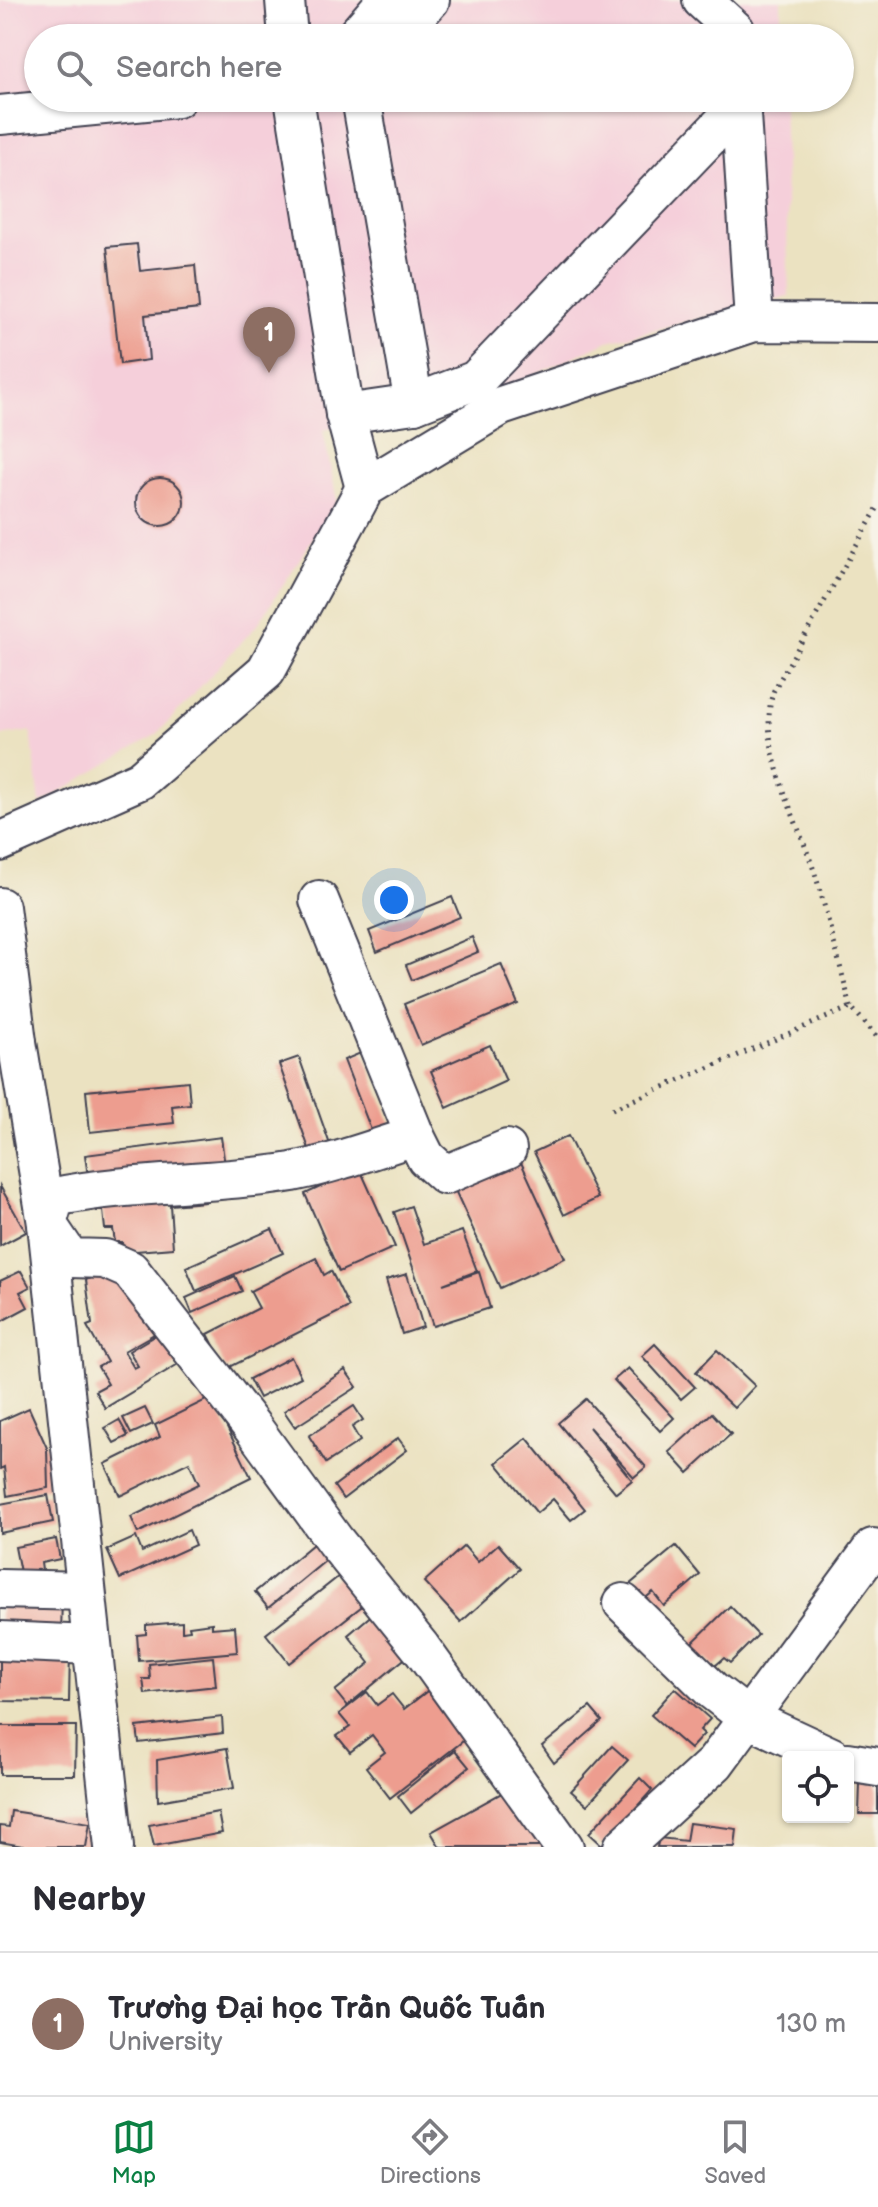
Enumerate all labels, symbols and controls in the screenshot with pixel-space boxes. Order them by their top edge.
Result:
search box [24,24,854,112]
icon: search [52,46,96,90]
text: Search here [116,50,282,86]
pin: 1 [243,307,295,373]
your location [374,880,414,920]
map controls [782,1751,854,1823]
button: locate [782,1751,854,1823]
text: Nearby [32,1879,146,1920]
text: Trường Đại học Trần Quốc Tuấn [108,1991,545,2027]
text: 1 [53,2009,63,2040]
text: 130 m [776,2009,846,2040]
text: University [108,2027,223,2058]
tab: Map [112,2115,156,2190]
tab: Directions [380,2115,481,2190]
tab: Saved [704,2115,766,2190]

